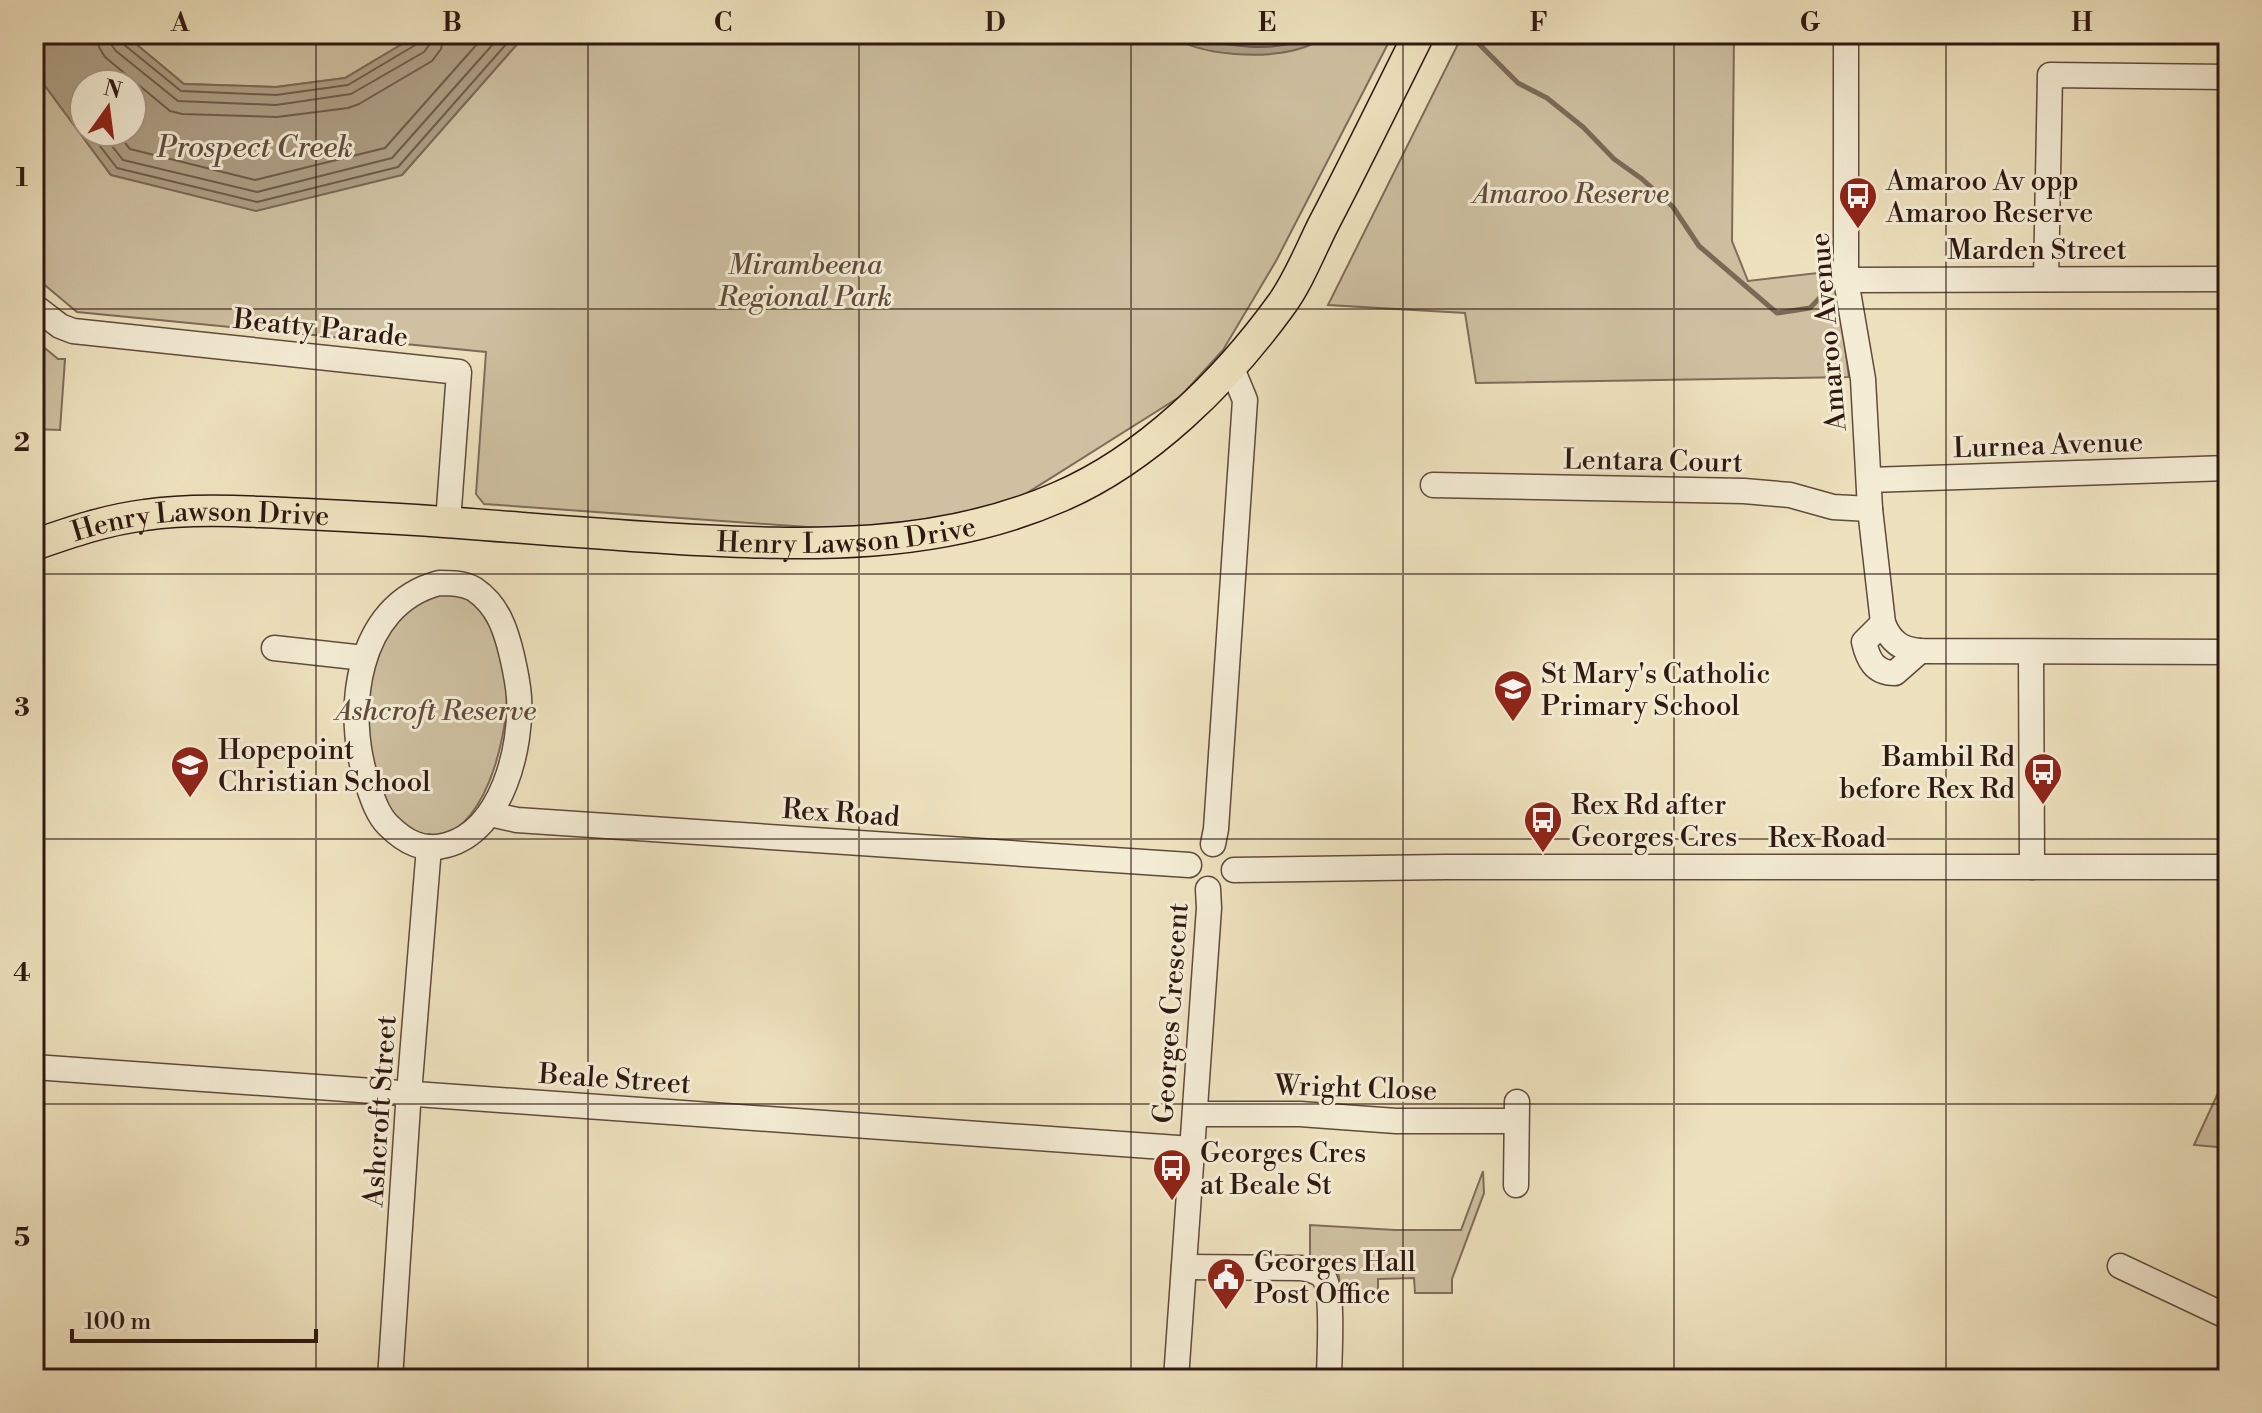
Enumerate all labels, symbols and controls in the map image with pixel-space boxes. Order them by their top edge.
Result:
text: A [170,7,190,39]
text: B [442,7,462,39]
text: C [714,7,732,39]
text: D [985,7,1005,39]
text: E [1258,7,1276,39]
text: F [1530,7,1548,39]
text: G [1800,7,1821,39]
text: H [2071,7,2093,39]
north arrow [68,68,148,148]
text: N [101,75,125,105]
water label: Prospect Creek [156,129,353,167]
text: 1 [16,162,29,194]
place label: Amaroo Av opp Amaroo Reserve [1885,164,2093,231]
bus stop icon: Amaroo Av opp Amaroo Reserve [1837,175,1879,230]
park label: Amaroo Reserve [1470,177,1669,212]
street label: Amaroo Avenue [1802,231,1855,434]
street label: Marden Street [1947,233,2127,268]
park label: Mirambeena Regional Park [717,248,892,315]
street label: Beatty Parade [231,302,410,355]
street label: Lurnea Avenue [1952,425,2144,466]
text: 2 [14,427,30,459]
street label: Lentara Court [1563,442,1743,481]
street label: Henry Lawson Drive [67,494,330,550]
street label: Henry Lawson Drive [716,509,979,562]
place label: St Mary's Catholic Primary School [1541,657,1770,724]
school or university icon: St Mary's Catholic Primary School [1492,668,1534,723]
text: 3 [14,692,30,724]
park label: Ashcroft Reserve [333,694,536,729]
place label: Hopepoint Christian School [218,733,431,800]
place label: Bambil Rd before Rex Rd [1839,740,2015,807]
school or university icon: Hopepoint Christian School [169,744,211,799]
bus stop icon: Bambil Rd before Rex Rd [2022,751,2064,806]
place label: Rex Rd after Georges Cres [1571,788,1737,855]
street label: Rex Road [781,792,901,835]
bus stop icon: Rex Rd after Georges Cres [1522,799,1564,854]
street label: Rex Road [1768,821,1886,856]
street label: Georges Crescent [1146,902,1197,1125]
text: 4 [13,957,31,989]
street label: Ashcroft Street [356,1014,405,1209]
street label: Beale Street [537,1057,692,1102]
street label: Wright Close [1273,1068,1438,1109]
place label: Georges Cres at Beale St [1200,1136,1366,1203]
bus stop icon: Georges Cres at Beale St [1151,1147,1193,1202]
text: 5 [14,1222,30,1254]
place label: Georges Hall Post Office [1254,1245,1416,1312]
public building icon: Georges Hall Post Office [1205,1256,1247,1311]
scale bar [72,1293,316,1343]
text: 100 m [84,1307,151,1337]

